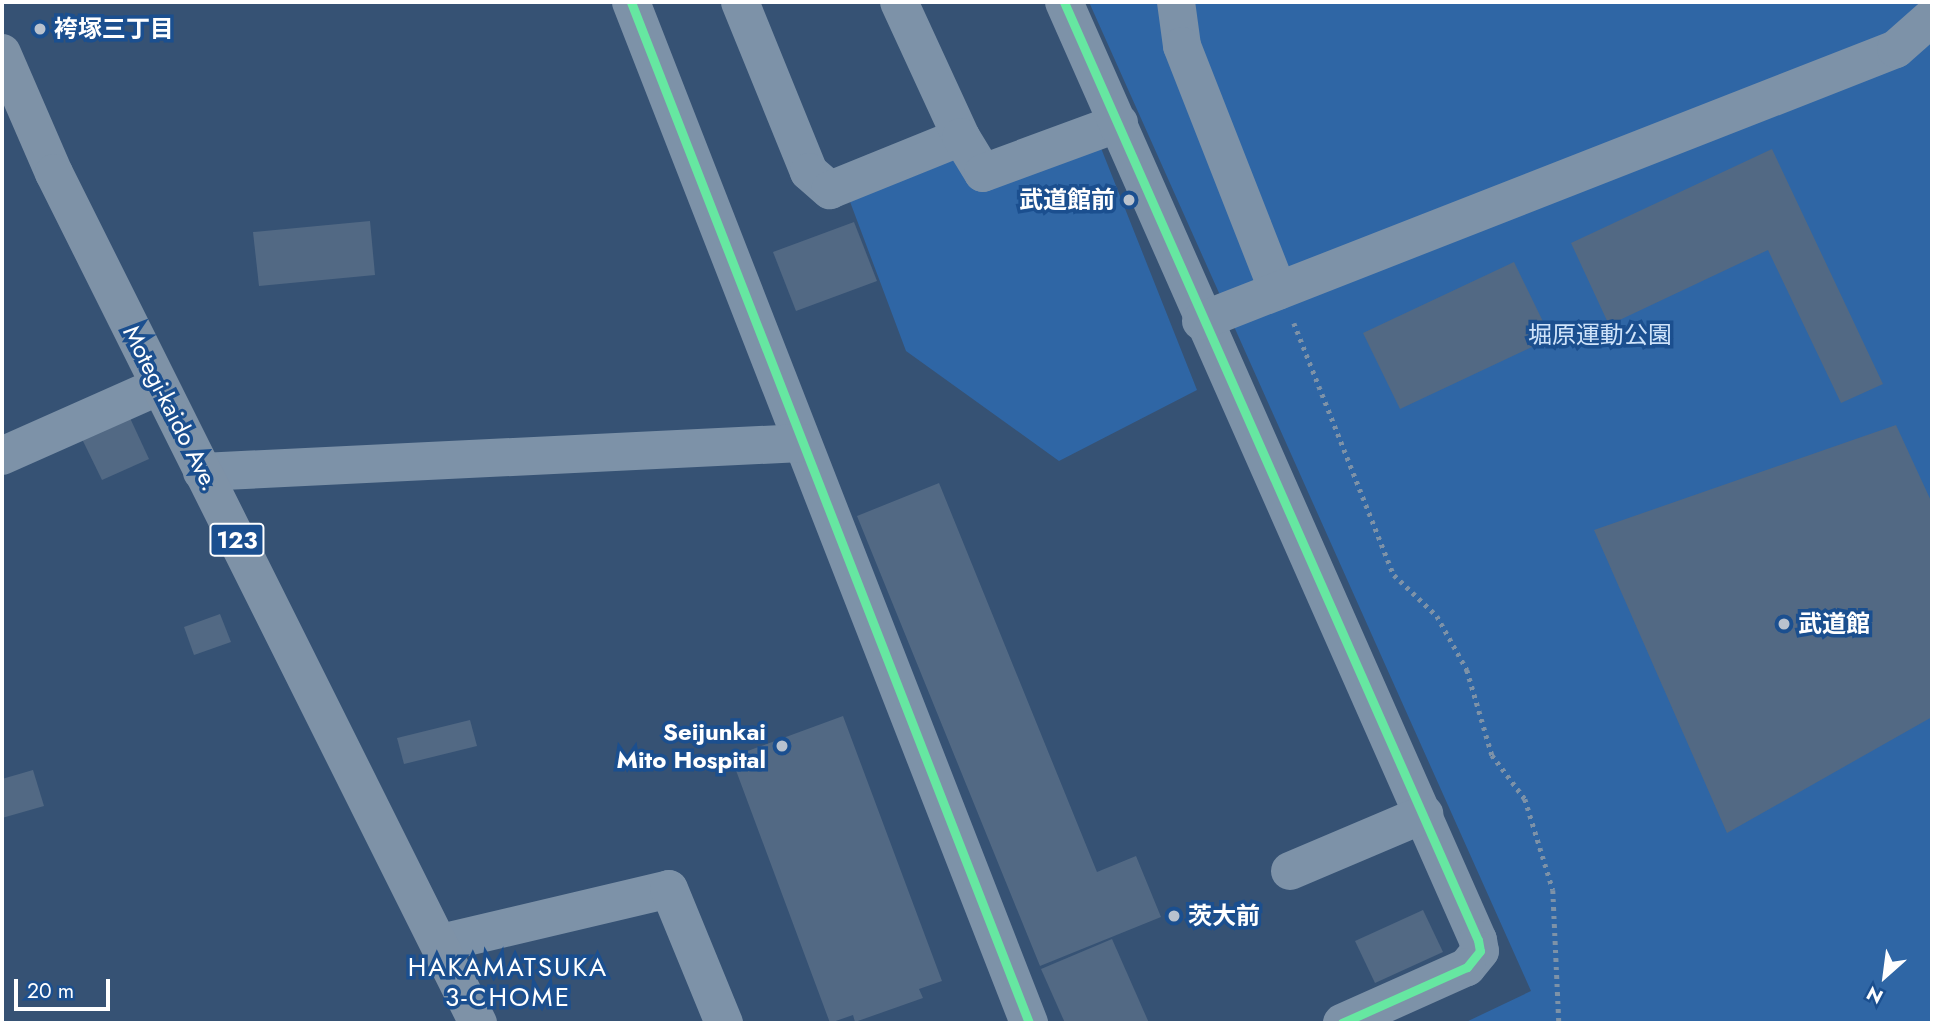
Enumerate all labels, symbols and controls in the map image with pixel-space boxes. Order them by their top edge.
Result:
place label: 袴塚三丁目 [54,15,174,43]
marker: 袴塚三丁目 [32,21,48,37]
place label: 武道館前 [1019,186,1115,214]
marker: 武道館前 [1121,192,1137,208]
street label: Motegi-kaido Ave. [117,321,225,495]
park label: 堀原運動公園 [1528,321,1672,349]
road number: 123 [209,520,265,560]
place label: 武道館 [1798,610,1870,638]
marker: 武道館 [1776,616,1792,632]
place label: Seijunkai Mito Hospital [617,718,766,774]
marker: Seijunkai Mito Hospital [772,736,792,756]
place label: 茨大前 [1188,902,1260,930]
marker: 茨大前 [1166,908,1182,924]
north arrow [1850,941,1920,1011]
district label: HAKAMATSUKA 3-CHOME [409,952,607,1014]
scale bar [18,965,114,1009]
text: 20 m [27,976,74,1006]
text: N [1862,980,1888,1010]

